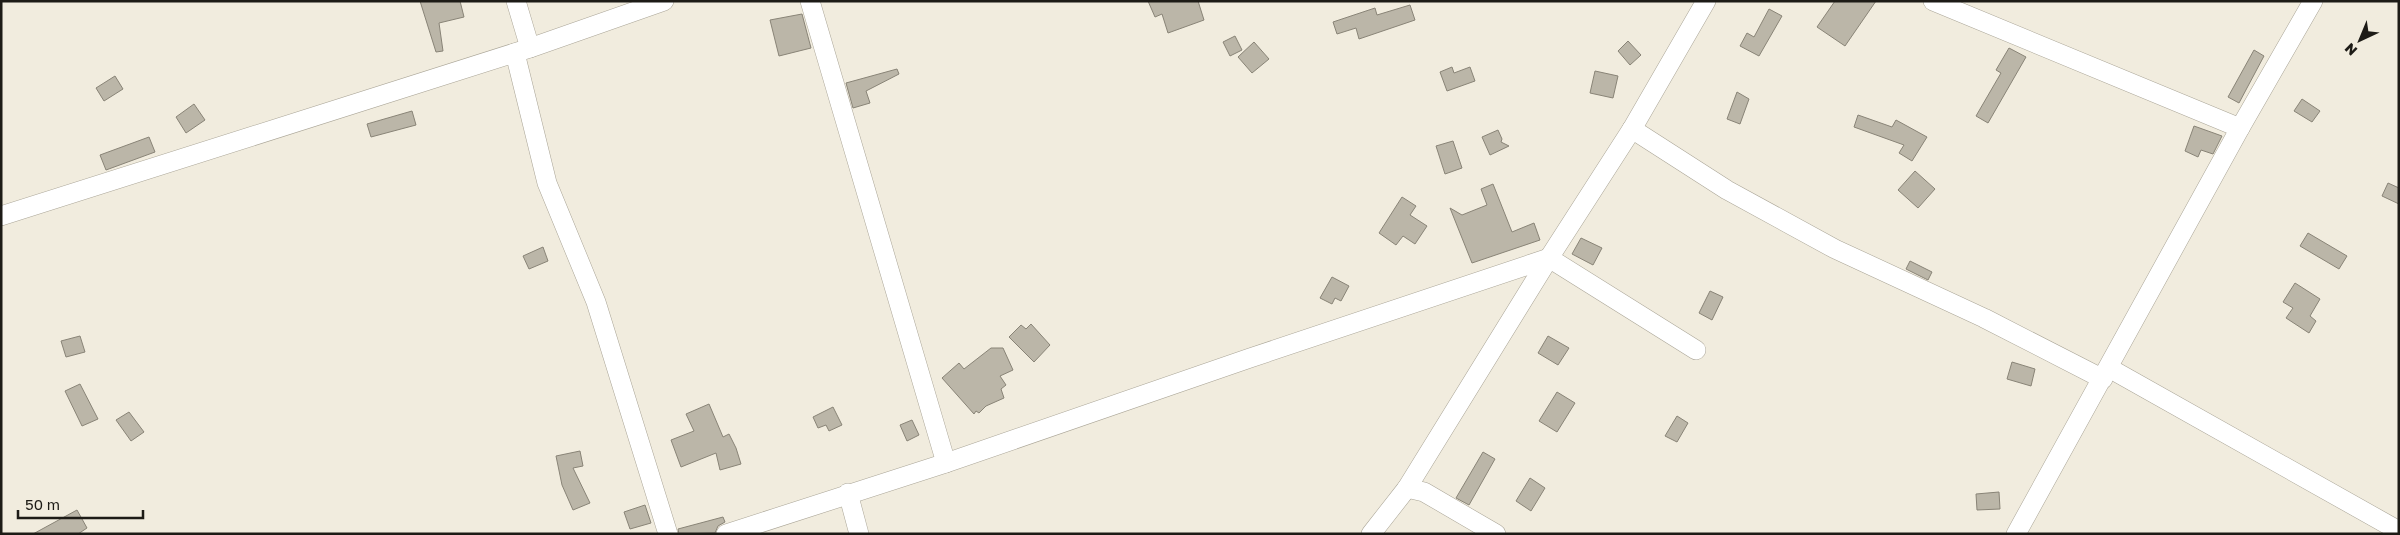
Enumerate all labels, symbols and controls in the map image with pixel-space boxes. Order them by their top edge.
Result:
north arrow [2335,15,2385,65]
text: N [2341,40,2360,60]
scale bar [18,488,142,520]
text: 50 m [25,495,60,513]

